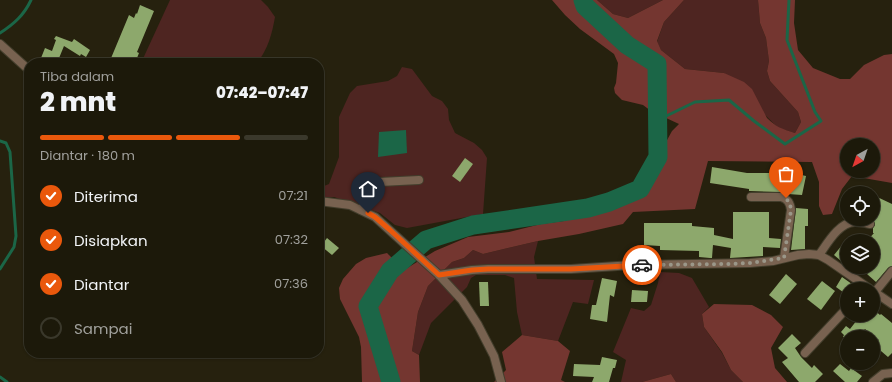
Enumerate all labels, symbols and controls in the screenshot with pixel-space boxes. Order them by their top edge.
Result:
text: Tiba dalam [40,67,114,86]
text: 07:42–07:47 [216,82,308,103]
text: 2 mnt [40,84,116,120]
north arrow [840,138,880,178]
map controls [840,138,880,370]
text: Diantar · 180 m [40,146,135,165]
pin [769,157,803,198]
icon: bag [775,163,797,185]
pin [351,172,385,213]
icon: home [357,178,379,200]
icon: check [40,185,62,207]
text: Diterima [74,186,138,207]
text: 07:21 [278,186,308,205]
button: locate [840,186,880,226]
icon: check [40,229,62,251]
text: Disiapkan [74,230,148,251]
text: 07:32 [275,230,308,249]
button: layers [840,234,880,274]
courier [622,245,662,285]
icon: car [631,254,653,276]
icon: check [40,273,62,295]
text: Diantar [74,274,129,295]
text: 07:36 [274,274,308,293]
button: + [840,282,880,322]
text: Sampai [74,318,132,339]
button: − [840,330,880,370]

